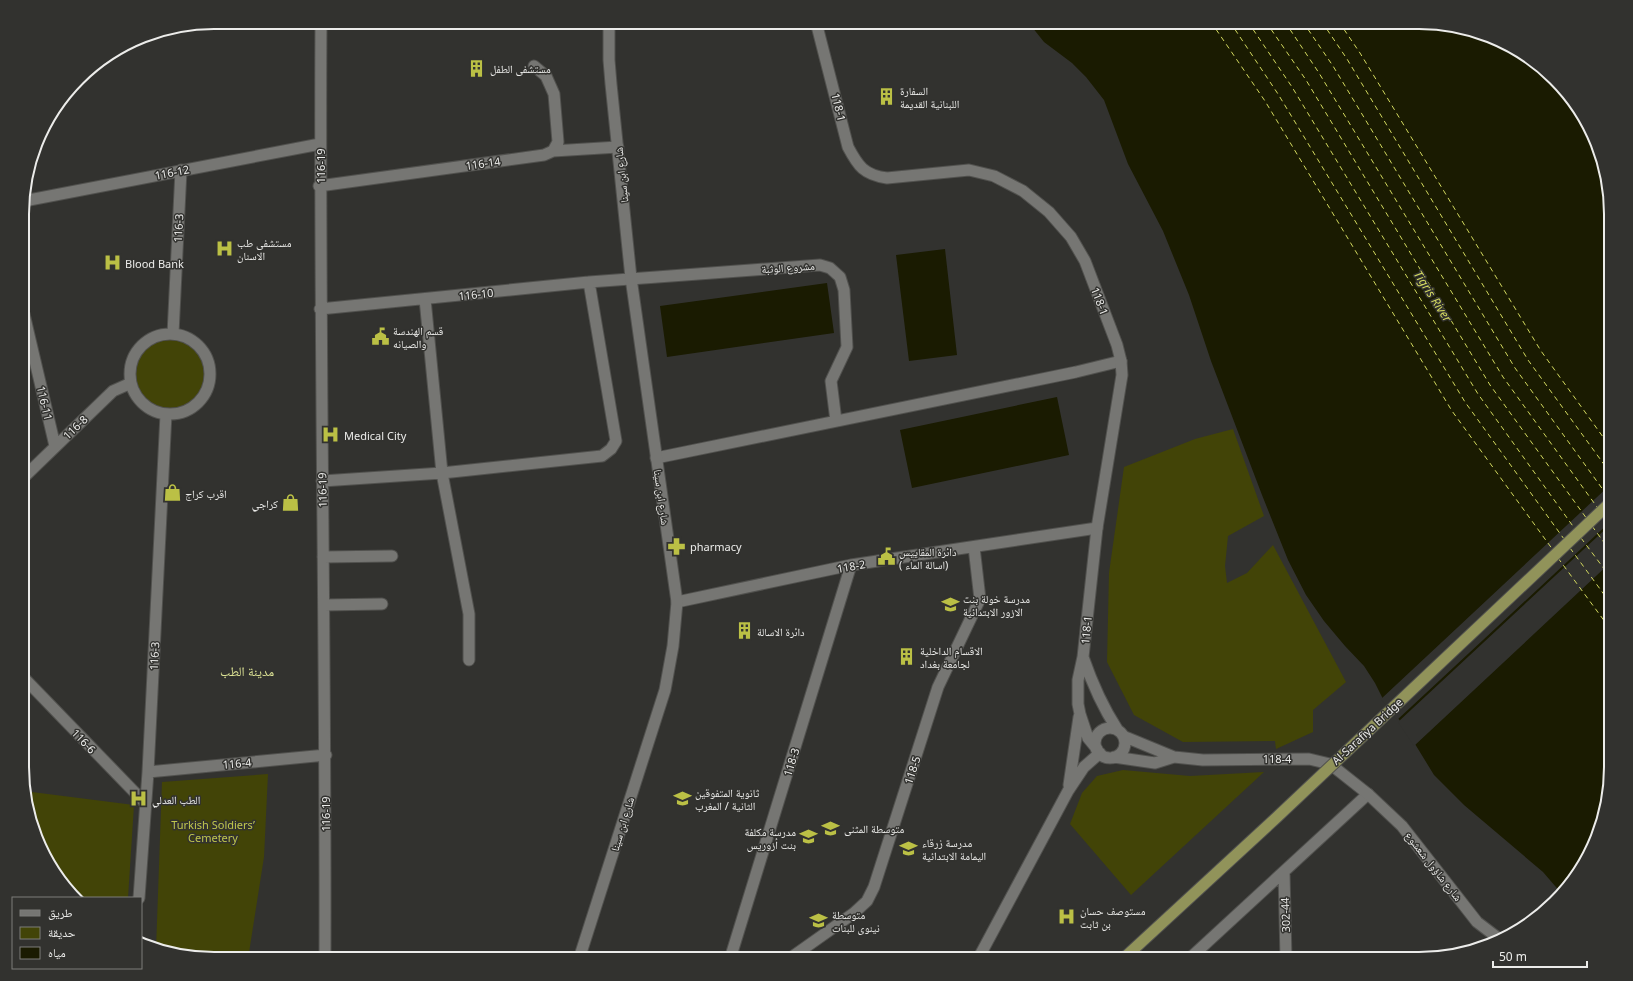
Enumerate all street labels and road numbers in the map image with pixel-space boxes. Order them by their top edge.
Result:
street label: 118-1 [828,91,850,123]
street label: شارع ابن سينا [611,146,631,204]
street label: 116-19 [313,148,328,184]
street label: 116-14 [465,153,502,173]
street label: 116-12 [153,161,191,183]
street label: 116-3 [170,213,186,243]
street label: مشروع الوثبة [761,258,815,276]
street label: 116-10 [458,285,494,303]
street label: 118-1 [1088,285,1112,317]
street label: 116-11 [34,384,56,422]
street label: 116-8 [59,412,91,442]
street label: شارع ابن سينا [651,468,673,526]
street label: 116-19 [314,472,330,508]
street label: 118-2 [836,556,866,576]
street label: 118-1 [1077,615,1095,645]
street label: 116-3 [146,641,162,671]
street label: Al-Sarafiya Bridge [1328,694,1406,768]
street label: 116-6 [69,725,99,757]
street label: 118-3 [780,746,802,778]
street label: 118-4 [1263,751,1292,766]
street label: 116-4 [222,754,253,772]
street label: 118-5 [900,754,924,786]
street label: شارع ابن سينا [607,795,637,853]
street label: 116-19 [318,796,333,832]
street label: شارع شاؤول شعشوع [1402,828,1466,904]
street label: 302-44 [1277,897,1293,933]

